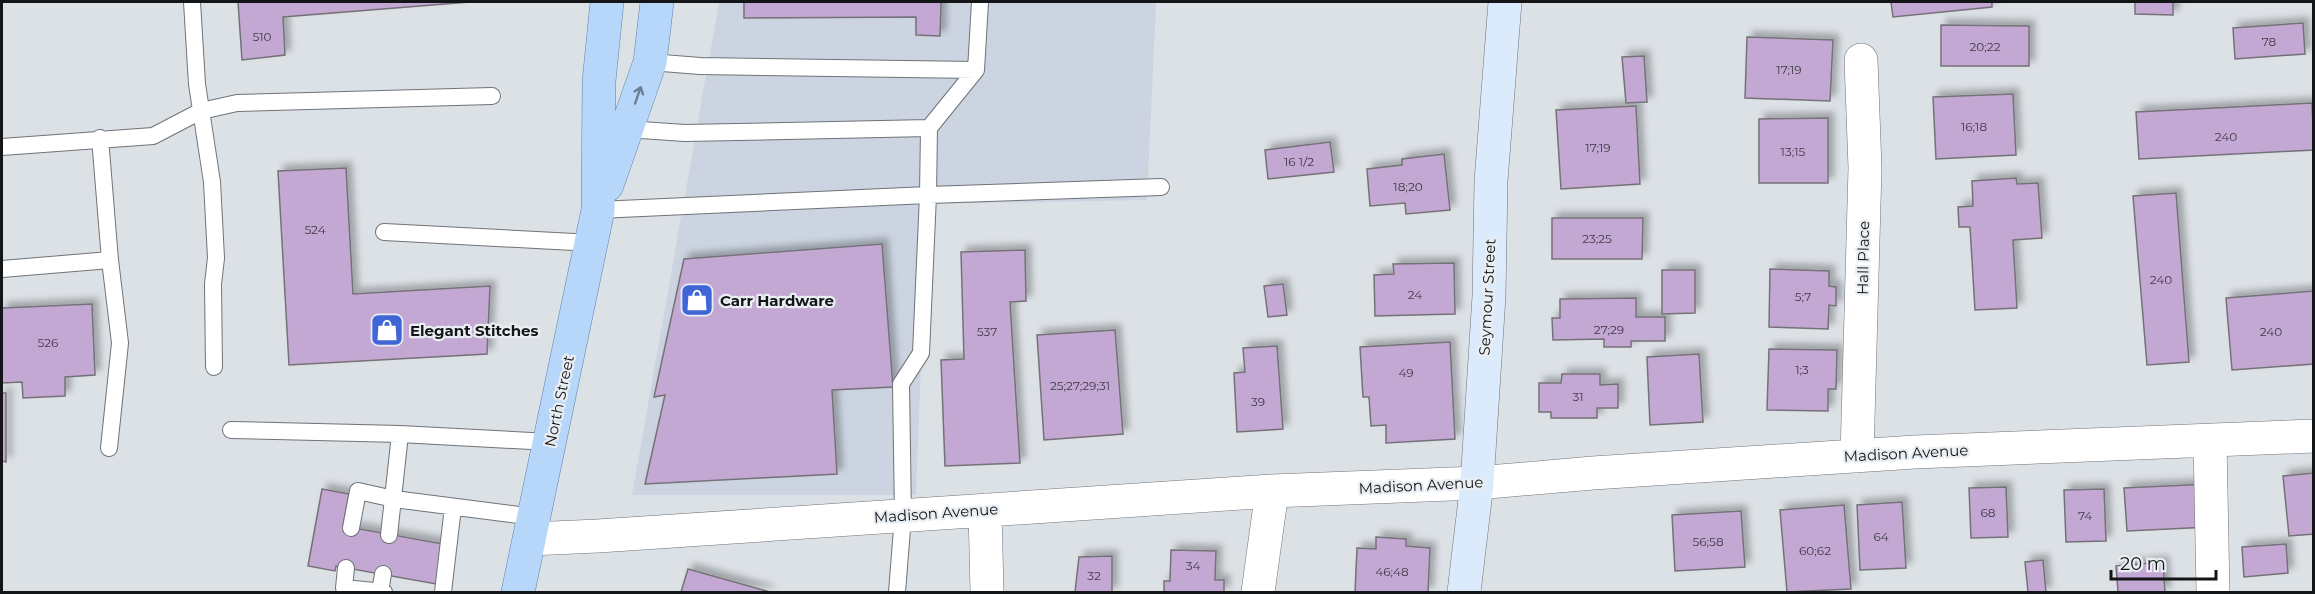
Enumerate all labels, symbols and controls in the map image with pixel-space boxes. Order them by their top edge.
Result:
house number: 510 [252,29,272,44]
house number: 78 [2262,34,2277,49]
house number: 20;22 [1970,39,2001,54]
house number: 17;19 [1776,62,1802,77]
one-way arrow [634,86,645,105]
house number: 16;18 [1961,119,1987,134]
house number: 240 [2215,129,2237,144]
house number: 17;19 [1585,140,1611,155]
house number: 13;15 [1781,144,1806,159]
house number: 16 1/2 [1284,154,1314,169]
house number: 18;20 [1393,179,1423,194]
street label: Hall Place [1853,221,1873,295]
house number: 524 [304,222,326,237]
house number: 23;25 [1582,231,1612,246]
street label: Seymour Street [1474,238,1500,356]
house number: 240 [2150,272,2172,287]
shop icon: Carr Hardware [679,282,715,318]
house number: 24 [1408,287,1422,302]
house number: 5;7 [1795,289,1811,304]
place label: Carr Hardware [720,291,834,310]
shop icon: Elegant Stitches [369,312,405,348]
place label: Elegant Stitches [410,321,539,340]
house number: 27;29 [1594,322,1624,337]
house number: 537 [977,324,997,339]
house number: 240 [2260,324,2282,339]
house number: 526 [38,335,58,350]
street label: North Street [540,353,578,449]
house number: 1;3 [1795,362,1809,377]
house number: 49 [1398,365,1414,380]
house number: 25;27;29;31 [1050,378,1110,393]
house number: 31 [1572,389,1584,404]
house number: 39 [1251,394,1265,409]
street label: Madison Avenue [1843,440,1969,466]
street label: Madison Avenue [1358,472,1484,498]
street label: Madison Avenue [873,499,999,527]
house number: 68 [1981,505,1996,520]
house number: 74 [2078,508,2092,523]
house number: 64 [1873,529,1889,544]
house number: 56;58 [1692,534,1724,549]
house number: 60;62 [1799,543,1831,558]
scale bar [2111,543,2216,581]
text: 20 m [2120,553,2166,575]
house number: 34 [1186,558,1200,573]
house number: 46;48 [1375,564,1409,579]
house number: 32 [1087,568,1101,583]

